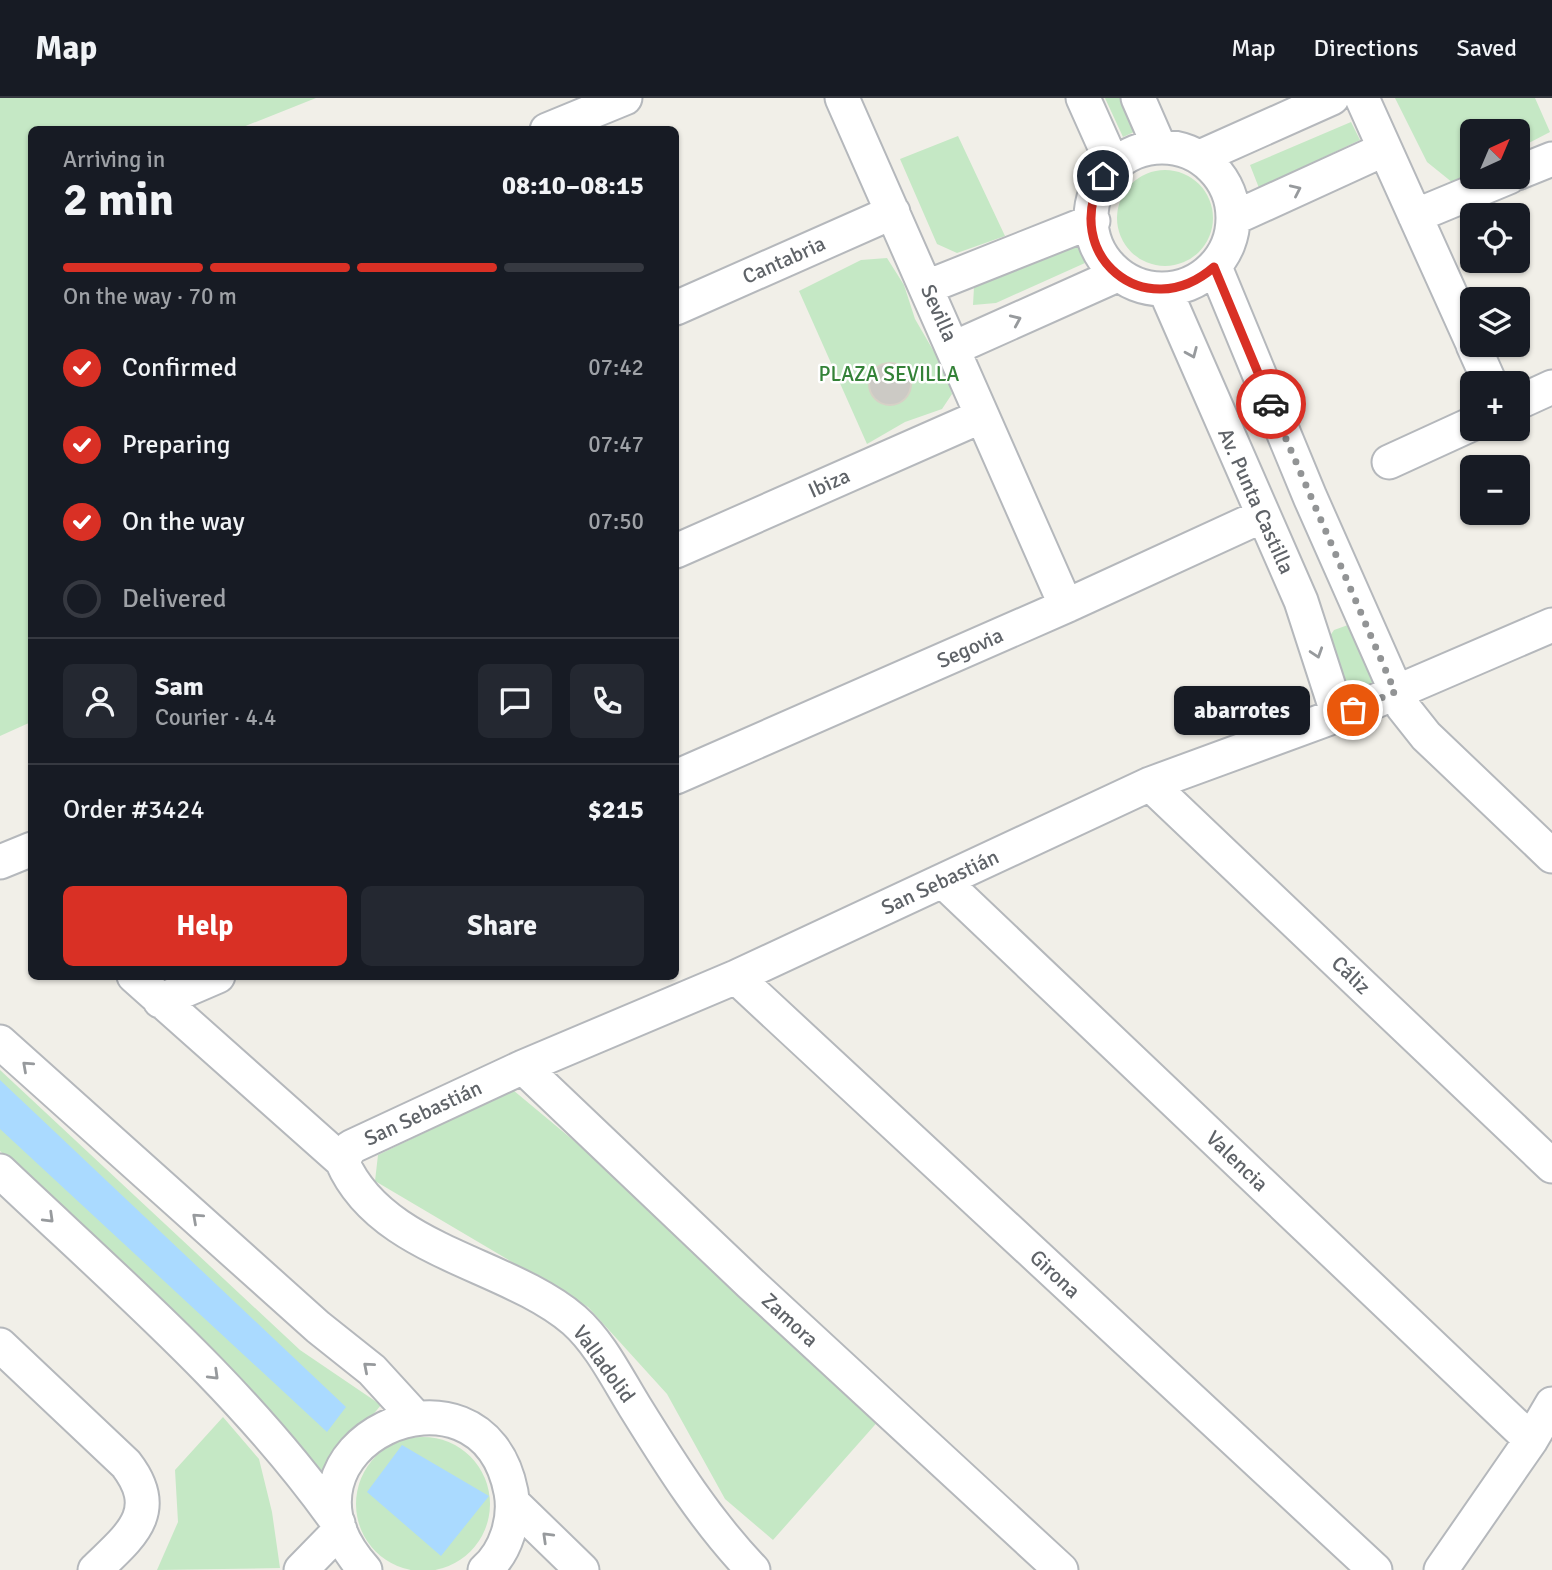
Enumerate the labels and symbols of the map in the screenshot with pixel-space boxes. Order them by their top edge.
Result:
north arrow [1460,119,1530,189]
pin [1073,146,1133,206]
one-way arrow [1289,184,1301,198]
street label: Cantabria [738,230,830,290]
street label: Sevilla [915,280,963,346]
one-way arrow [1009,314,1021,328]
one-way arrow [1184,346,1198,358]
park label: PLAZA SEVILLA [819,361,960,387]
courier [1236,369,1306,439]
street label: Av. Punta Castilla [1212,424,1300,578]
street label: Ibiza [804,462,854,504]
street label: Segovia [933,622,1007,674]
one-way arrow [1309,647,1324,659]
pin [1323,680,1383,740]
callout: abarrotes [1174,686,1311,734]
street label: San Sebastián [877,843,1003,921]
street label: Cáliz [1326,950,1376,1000]
one-way arrow [22,1062,35,1075]
street label: San Sebastián [360,1074,486,1152]
street label: Valencia [1201,1125,1273,1197]
one-way arrow [41,1209,54,1222]
one-way arrow [192,1214,205,1226]
street label: Girona [1024,1244,1086,1304]
street label: Zamora [756,1287,824,1353]
street label: Valladolid [567,1320,641,1408]
one-way arrow [363,1363,376,1375]
one-way arrow [206,1366,219,1379]
one-way arrow [543,1532,556,1545]

